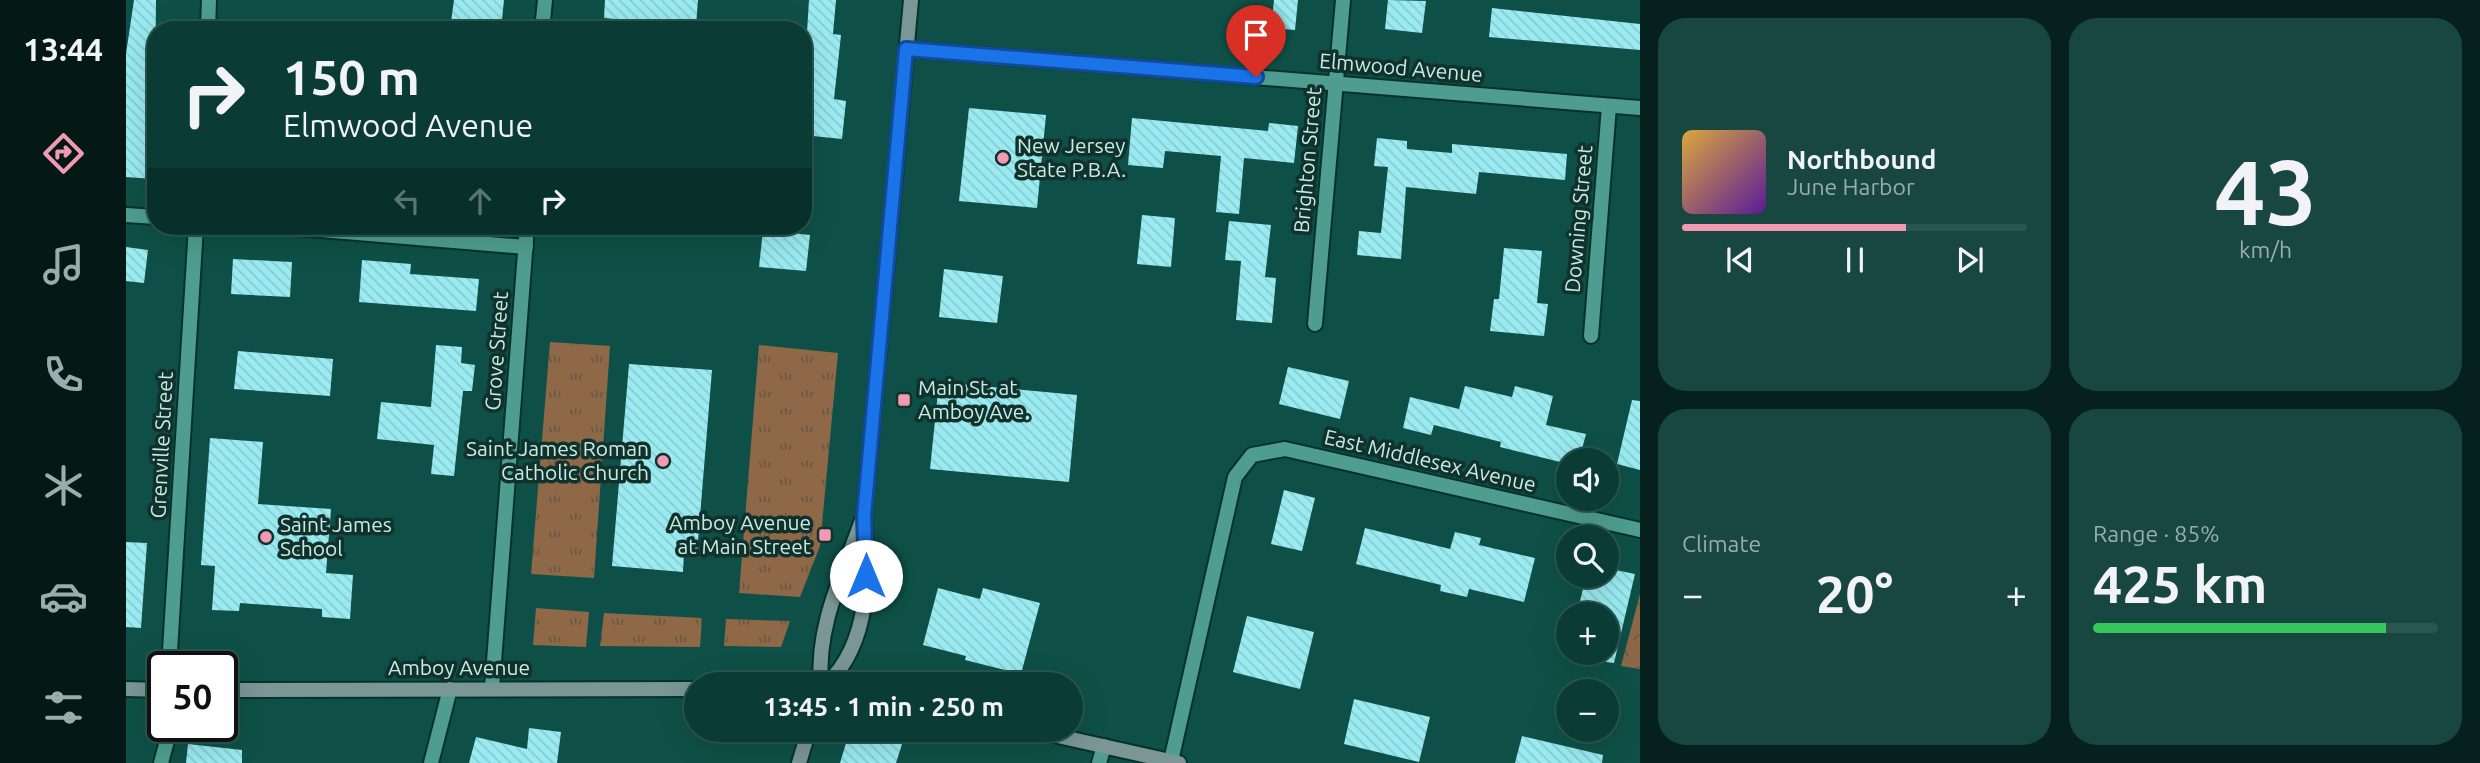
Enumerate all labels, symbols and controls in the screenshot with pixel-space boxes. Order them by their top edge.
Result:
pin [1226,5,1286,77]
icon: arrive [1237,16,1275,54]
text: 13:44 [23,31,103,67]
street label: Elmwood Avenue [1318,48,1484,86]
icon: right [168,49,259,140]
text: 150 m [283,49,420,104]
street label: Brighton Street [1289,86,1325,234]
text: Elmwood Avenue [283,107,533,143]
icon: directions [39,129,88,178]
place label: New Jersey State P.B.A. [1017,133,1126,181]
text: 43 [2214,140,2317,242]
street label: Downing Street [1560,144,1596,294]
text: Northbound [1787,145,1936,174]
marker: New Jersey State P.B.A. [995,150,1011,166]
text: June Harbor [1787,174,1915,199]
icon: left [388,182,426,220]
icon: ahead [461,182,499,220]
icon: right [534,182,572,220]
text: km/h [2239,237,2292,262]
icon: music [39,240,88,289]
icon: previous [1721,241,1759,279]
icon: pause [1836,241,1874,279]
icon: next [1951,241,1989,279]
street label: Grove Street [480,291,512,411]
icon: phone [39,350,88,399]
street label: Grenville Street [145,371,177,519]
place label: Main St. at Amboy Ave. [918,375,1030,423]
marker: Main St. at Amboy Ave. [896,392,912,408]
street label: East Middlesex Avenue [1322,424,1538,496]
place label: Saint James Roman Catholic Church [466,436,649,484]
map controls [1556,448,1619,742]
button: sound [1556,448,1619,511]
marker: Saint James Roman Catholic Church [655,453,671,469]
icon: climate [39,461,88,510]
place label: Amboy Avenue at Main Street [669,510,811,558]
place label: Saint James School [280,512,392,560]
text: Range · 85% [2093,521,2220,546]
button: search [1556,525,1619,588]
marker: Amboy Avenue at Main Street [817,527,833,543]
marker: Saint James School [258,529,274,545]
text: Climate [1682,531,1761,556]
position arrow [829,539,903,613]
text: 425 km [2093,555,2267,613]
text: 20° [1816,565,1893,623]
icon: car [39,572,88,621]
text: − [1682,573,1703,615]
text: + [2006,573,2027,615]
button: + [1556,602,1619,665]
speed limit sign: 50 [147,651,238,742]
street label: Amboy Avenue [388,655,530,679]
button: − [1556,679,1619,742]
icon: filters [39,683,88,732]
text: 13:45 · 1 min · 250 m [763,692,1004,721]

